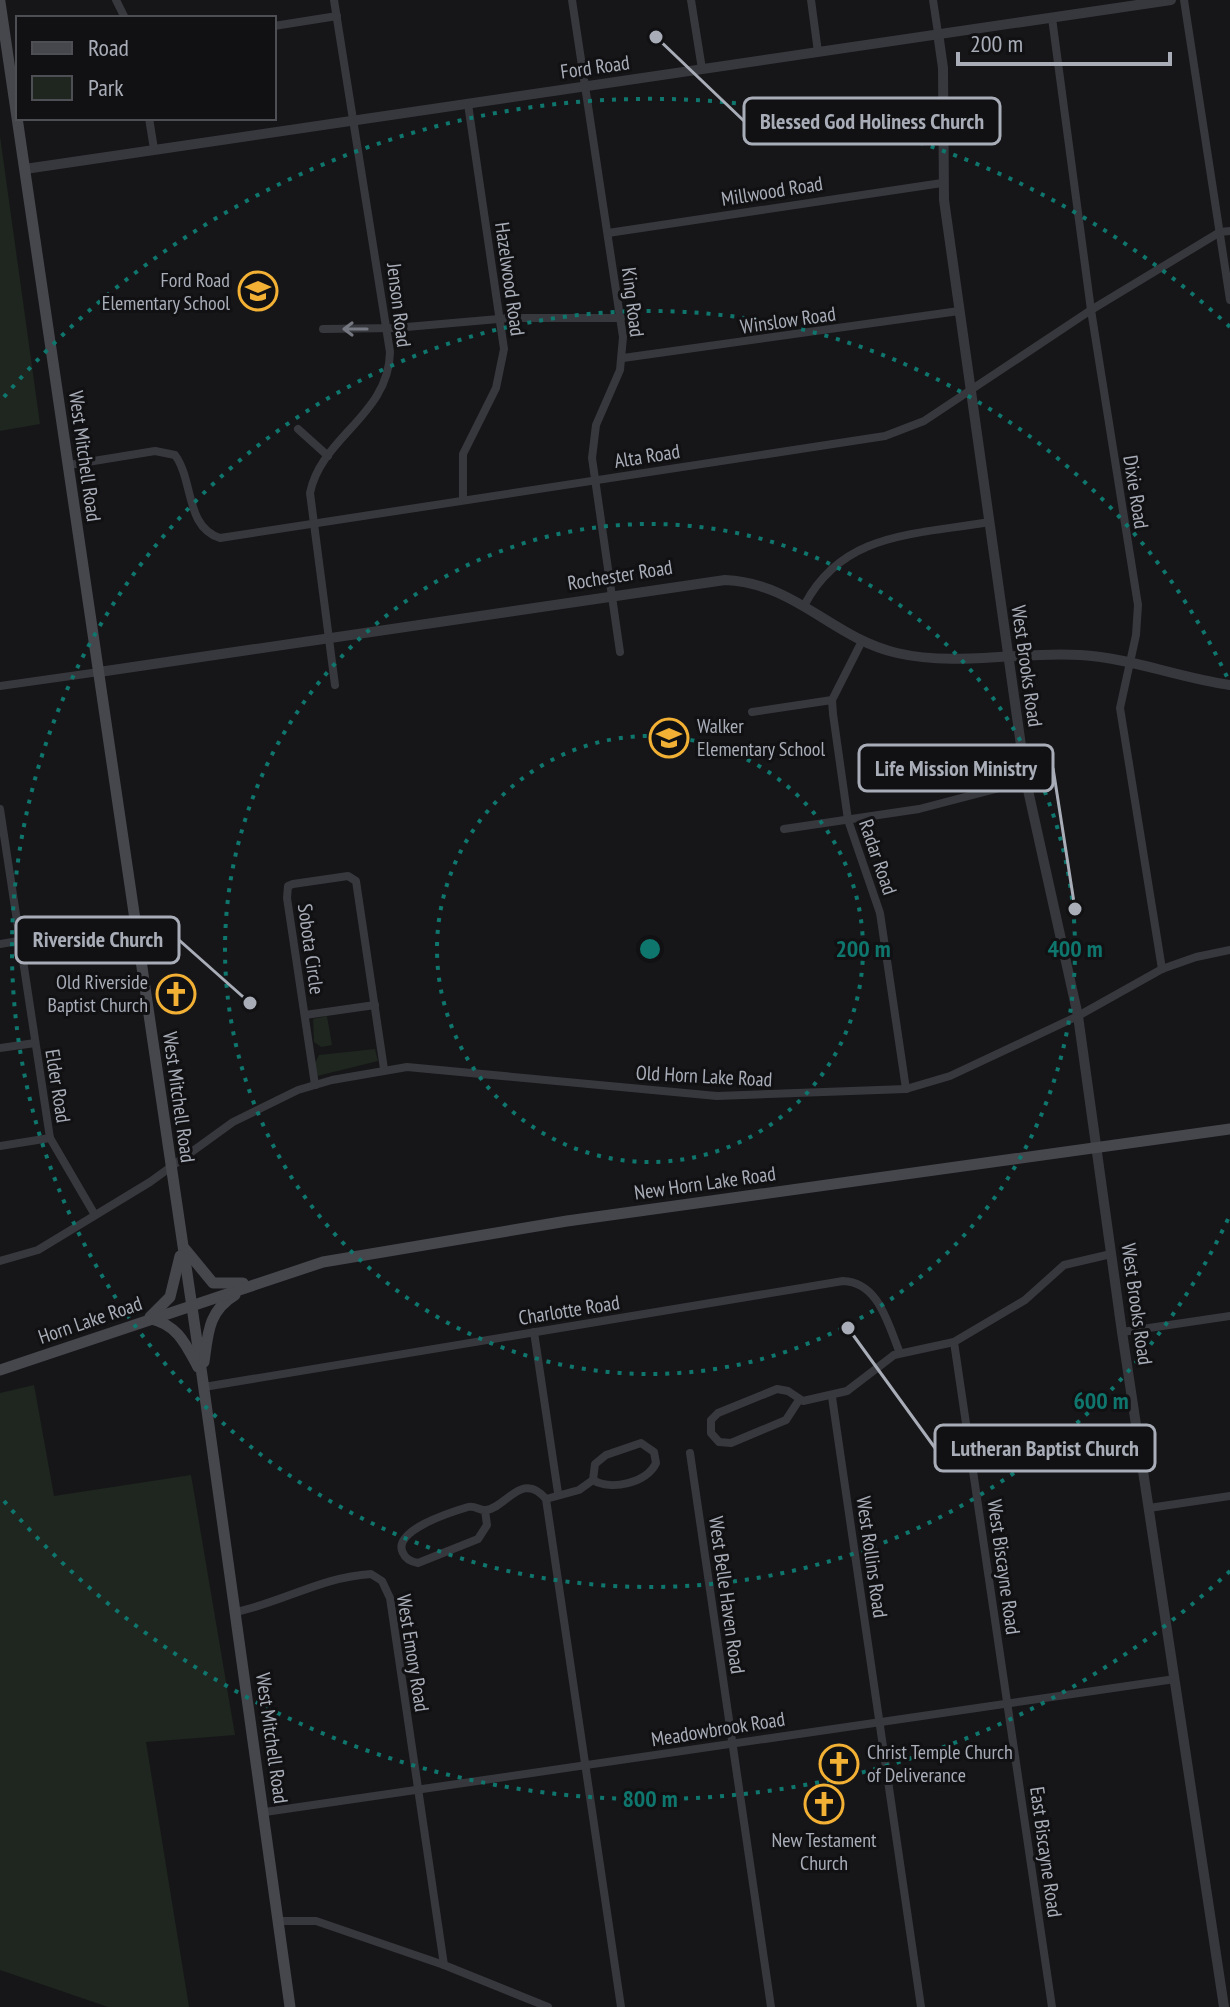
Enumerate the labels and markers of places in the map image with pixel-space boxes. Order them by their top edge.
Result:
callout: Blessed God Holiness Church [744,98,1000,144]
place label: Ford Road Elementary School [102,267,230,316]
school or university icon: Ford Road Elementary School [237,270,279,312]
place label: Walker Elementary School [697,713,825,762]
school or university icon: Walker Elementary School [648,717,690,759]
callout: Life Mission Ministry [859,745,1053,791]
callout: Riverside Church [16,917,179,963]
centre of rings [636,935,664,963]
place label: Old Riverside Baptist Church [48,969,148,1018]
church icon: Old Riverside Baptist Church [155,973,197,1015]
callout: Lutheran Baptist Church [935,1425,1155,1471]
place label: Christ Temple Church of Deliverance [867,1739,1013,1788]
church icon: Christ Temple Church of Deliverance [818,1743,860,1785]
church icon: New Testament Church [803,1783,845,1825]
place label: New Testament Church [772,1827,877,1876]

